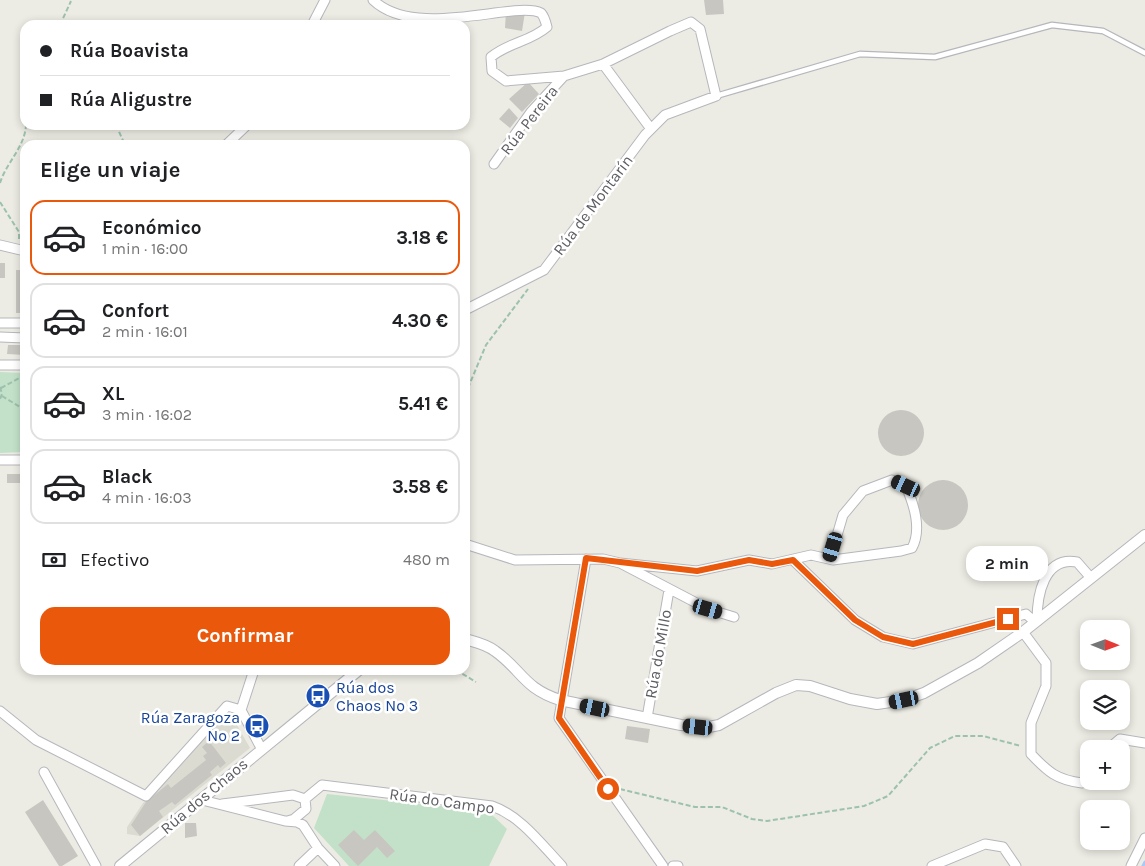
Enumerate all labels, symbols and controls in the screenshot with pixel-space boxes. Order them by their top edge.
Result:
text: Rúa Boavista [70,40,189,62]
street label: Rúa Pereira [496,82,562,158]
text: Rúa Aligustre [70,89,192,111]
street label: Rúa de Montarín [549,151,637,259]
text: Elige un viaje [40,157,180,183]
icon: car [42,215,87,260]
text: Económico [102,217,202,239]
text: 3.18 € [396,227,448,249]
text: 1 min · 16:00 [102,239,188,258]
icon: car [42,298,87,343]
text: Confort [102,300,169,322]
text: 4.30 € [392,310,448,332]
text: 2 min · 16:01 [102,322,188,341]
icon: car [42,381,87,426]
text: XL [102,383,124,405]
text: 5.41 € [398,393,448,415]
text: 3 min · 16:02 [102,405,192,424]
icon: car [42,464,87,509]
text: Black [102,466,153,488]
car [889,473,922,499]
text: 3.58 € [392,476,448,498]
text: 4 min · 16:03 [102,488,192,507]
car [821,530,844,564]
icon: cash [40,546,68,574]
callout: 2 min [967,546,1049,582]
text: Efectivo [80,549,149,571]
text: 480 m [403,550,450,569]
text: 2 min [985,554,1029,573]
car [691,598,724,620]
button: Confirmar [40,607,450,665]
street label: Rúa do Millo [641,608,675,700]
route end [997,608,1019,630]
north arrow [1080,620,1130,670]
map controls [1080,620,1130,850]
place label: Rúa dos Chaos Nº 3 [336,678,418,715]
button: layers [1080,680,1130,730]
bus stop icon: Rúa dos Chaos Nº 3 [305,683,331,709]
car [887,690,920,710]
car [578,698,611,718]
place label: Rúa Zaragoza Nº 2 [141,708,240,745]
bus stop icon: Rúa Zaragoza Nº 2 [244,713,270,739]
car [682,718,713,736]
button: + [1080,740,1130,790]
street label: Rúa dos Chaos [157,754,251,838]
route start [597,778,619,800]
street label: Rúa do Campo [388,784,496,818]
button: − [1080,800,1130,850]

